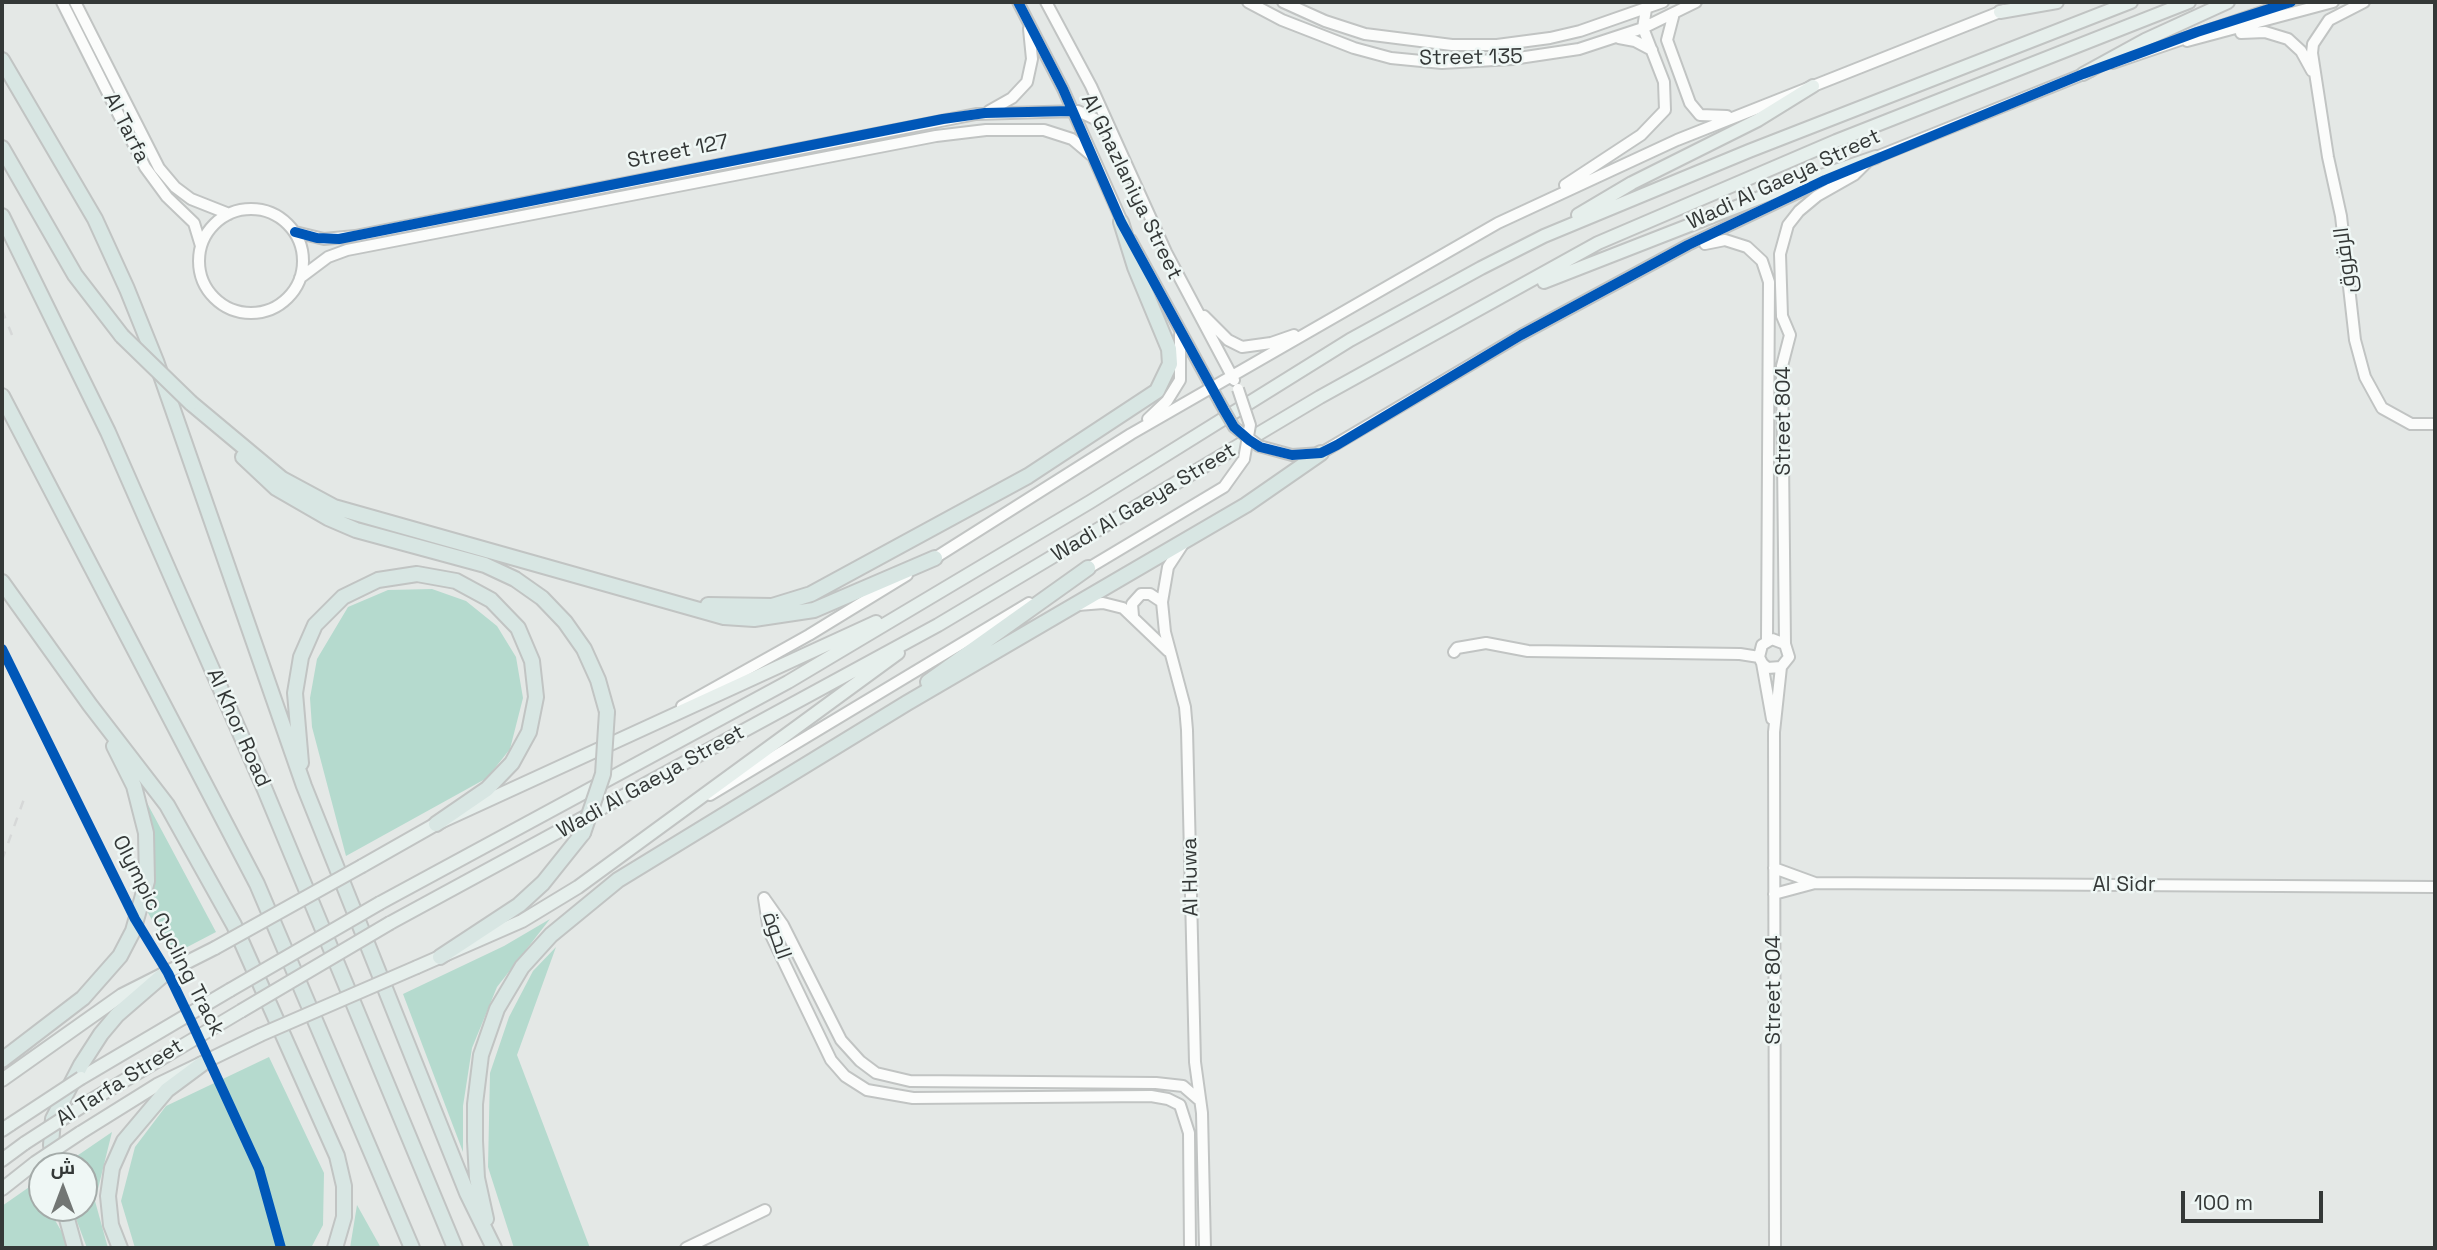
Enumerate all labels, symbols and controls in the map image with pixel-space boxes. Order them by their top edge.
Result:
street label: Street 135 [1419,44,1523,72]
street label: Al Tarfa [98,89,154,167]
street label: Al Ghazlaniya Street [1075,90,1187,284]
street label: Wadi Al Gaeya Street [1683,124,1885,236]
street label: Street 127 [625,130,731,174]
street label: الرقروق [2329,226,2363,294]
street label: Street 804 [1771,366,1797,476]
street label: Wadi Al Gaeya Street [1047,438,1241,568]
street label: Al Khor Road [201,665,275,791]
street label: Wadi Al Gaeya Street [553,720,749,844]
street label: Olympic Cycling Track [106,832,230,1040]
street label: Al Huwa [1178,837,1204,917]
street label: Al Sidr [2092,872,2156,898]
street label: الحوة [756,909,796,963]
street label: Street 804 [1761,935,1787,1045]
street label: Al Tarfa Street [52,1034,188,1132]
north arrow [28,1152,98,1222]
text: ش [51,1155,75,1180]
scale bar [2185,1176,2327,1220]
text: 100 m [2194,1189,2253,1216]

